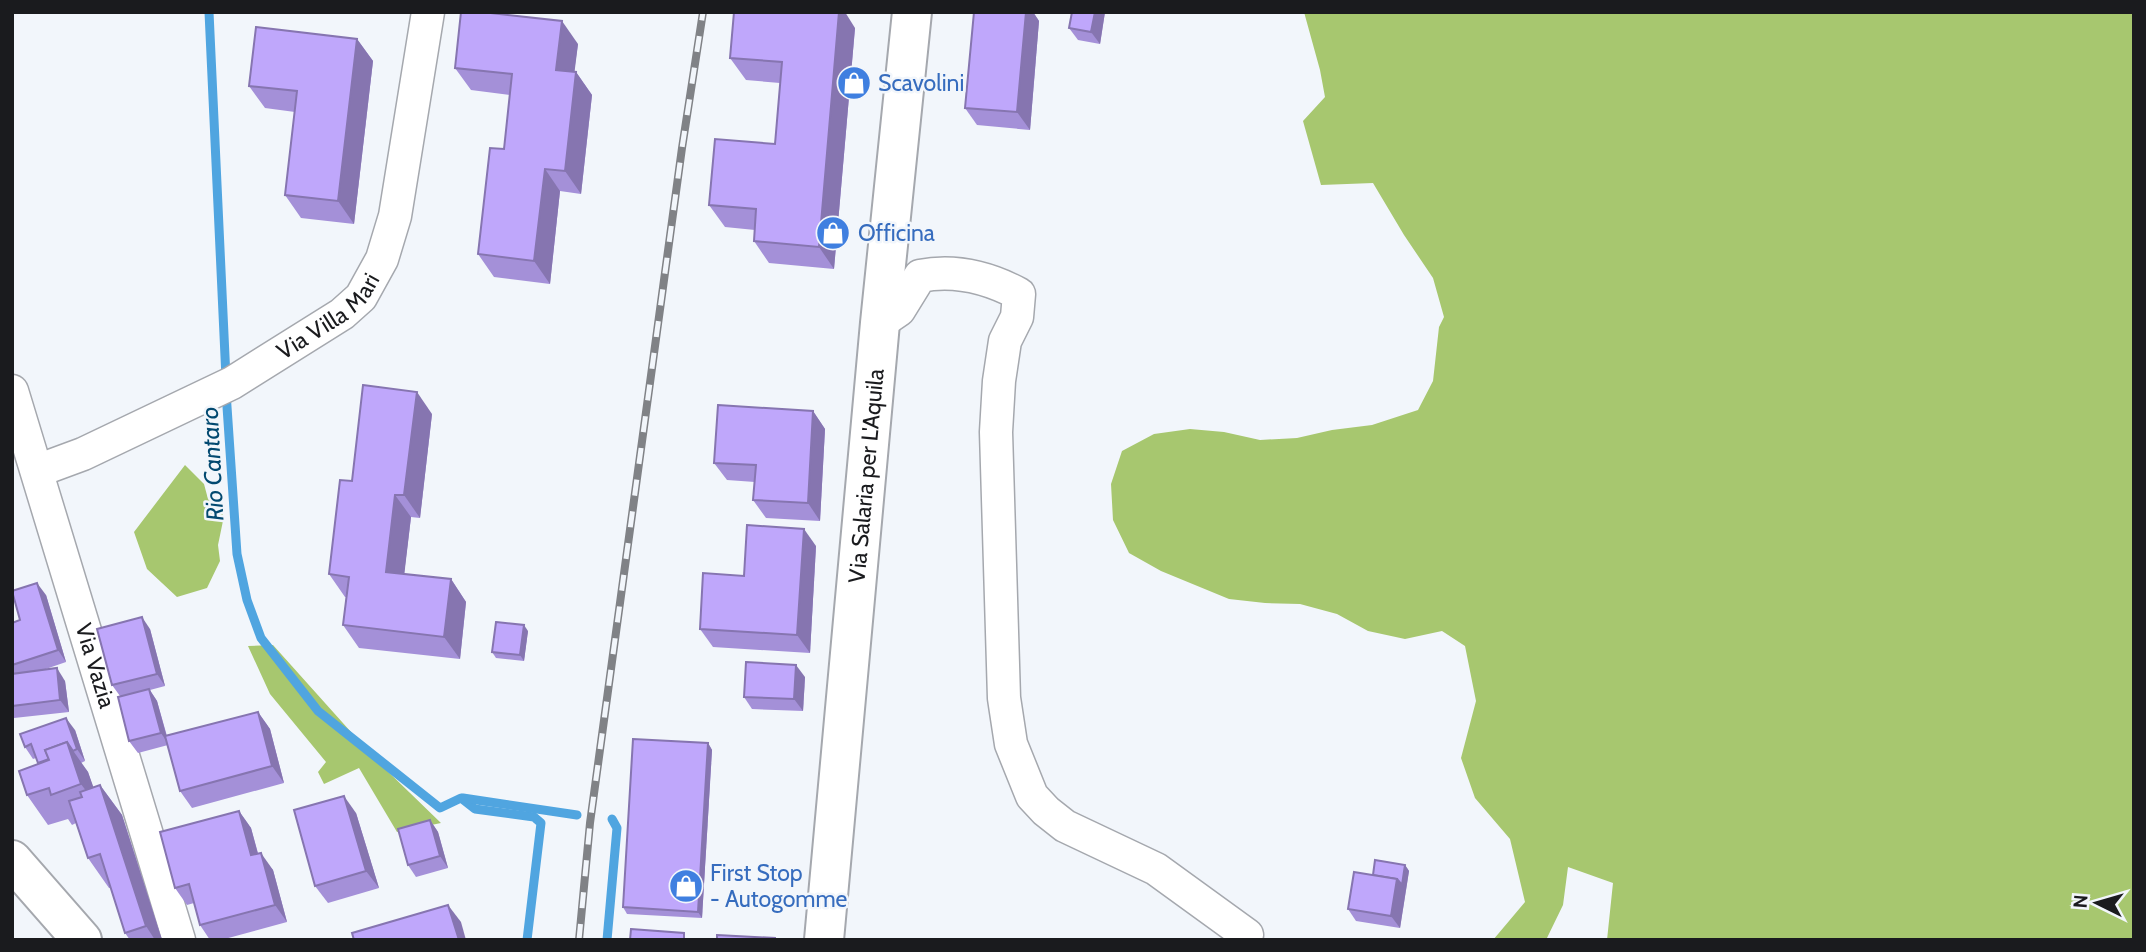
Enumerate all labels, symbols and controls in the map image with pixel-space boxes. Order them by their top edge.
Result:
shop icon: Scavolini [835,64,873,102]
place label: Scavolini [878,69,964,97]
shop icon: Officina [814,214,852,252]
place label: Officina [858,219,935,247]
street label: Via Villa Mari [272,268,385,365]
street label: Via Salaria per L'Aquila [842,367,890,584]
water label: Rio Cantaro [195,406,229,522]
street label: Via Vazia [69,620,122,711]
place label: First Stop - Autogomme [710,859,848,913]
shop icon: First Stop - Autogomme [667,867,705,905]
north arrow [2062,868,2132,938]
text: N [2069,894,2093,909]

